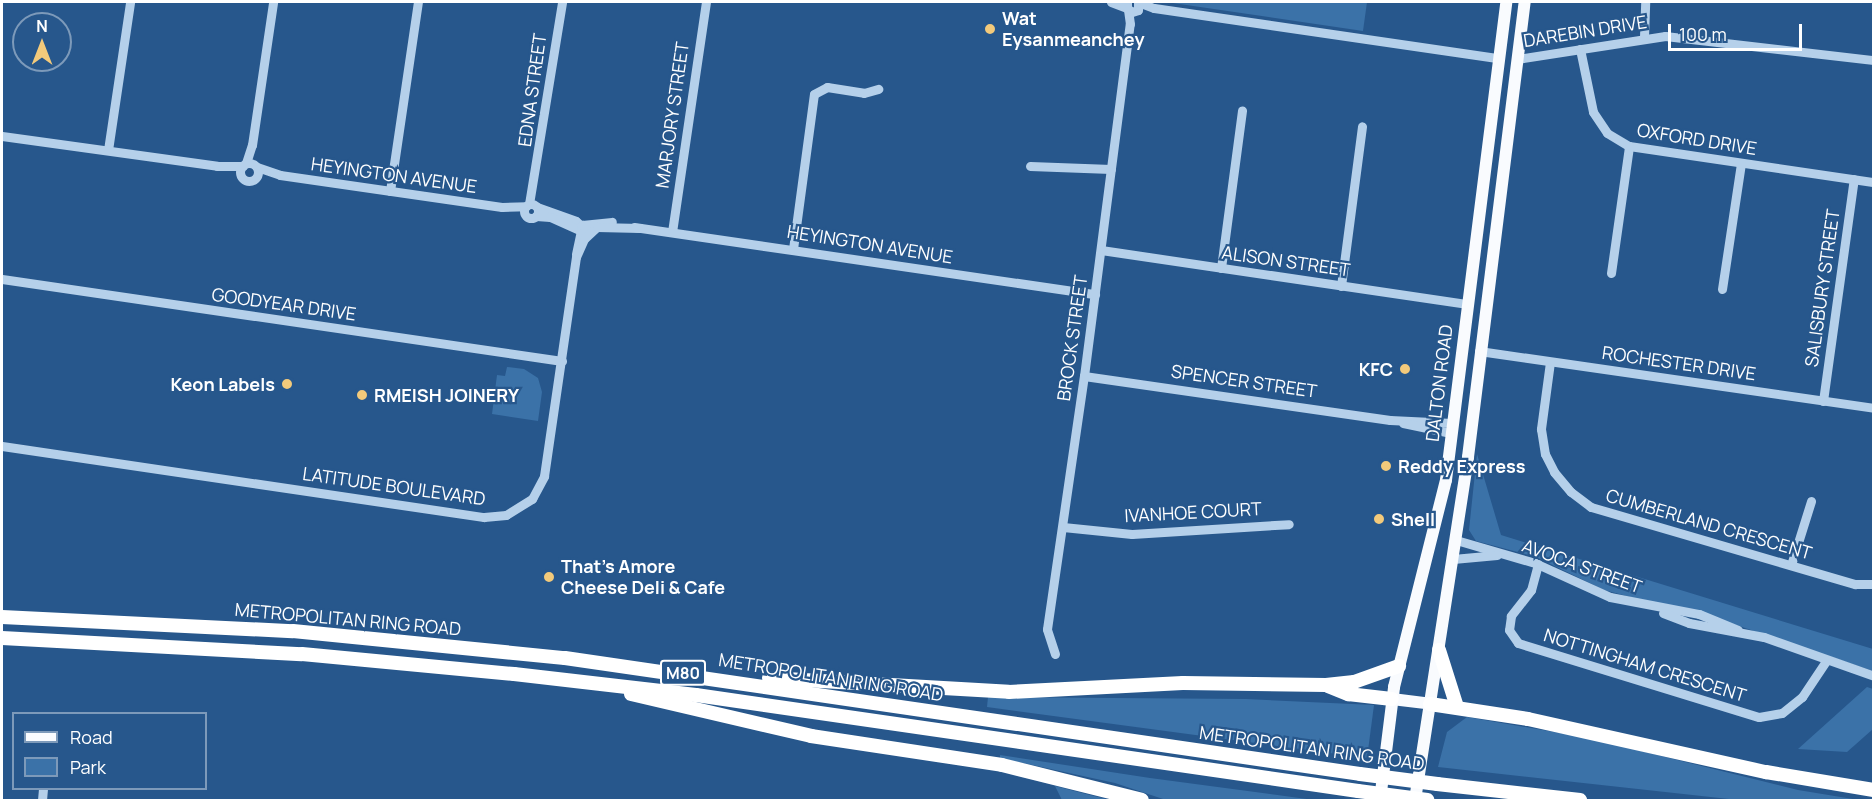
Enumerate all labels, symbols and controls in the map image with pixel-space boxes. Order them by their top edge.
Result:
place label: Wat Eysanmeanchey [1002,8,1144,50]
street label: DAREBIN DRIVE [1522,11,1648,51]
north arrow [12,12,72,72]
scale bar [1671,12,1804,50]
text: N [36,15,48,37]
marker: Wat Eysanmeanchey [983,22,997,36]
text: 100 m [1679,22,1727,46]
street label: EDNA STREET [513,32,551,148]
street label: MARJORY STREET [651,40,693,190]
street label: OXFORD DRIVE [1636,119,1758,159]
street label: HEYINGTON AVENUE [310,153,478,197]
street label: SALISBURY STREET [1800,207,1844,369]
street label: HEYINGTON AVENUE [786,220,954,268]
street label: ALISON STREET [1220,241,1352,281]
street label: BROCK STREET [1052,274,1092,402]
street label: GOODYEAR DRIVE [210,283,358,325]
street label: DALTON ROAD [1421,323,1457,443]
street label: ROCHESTER DRIVE [1601,342,1757,384]
place label: KFC [1359,358,1393,380]
street label: SPENCER STREET [1170,360,1318,402]
marker: KFC [1398,362,1412,376]
place label: Keon Labels [171,373,275,395]
marker: Keon Labels [280,377,294,391]
place label: RMEISH JOINERY [374,384,519,406]
marker: RMEISH JOINERY [355,388,369,402]
place label: Reddy Express [1398,455,1526,477]
marker: Reddy Express [1379,459,1393,473]
street label: LATITUDE BOULEVARD [301,462,487,510]
street label: CUMBERLAND CRESCENT [1604,484,1814,564]
street label: IVANHOE COURT [1124,498,1262,526]
place label: Shell [1391,508,1435,530]
marker: Shell [1372,512,1386,526]
street label: AVOCA STREET [1519,534,1645,598]
place label: That's Amore Cheese Deli & Cafe [561,556,725,598]
marker: That's Amore Cheese Deli & Cafe [542,570,556,584]
street label: METROPOLITAN RING ROAD [234,598,462,640]
street label: NOTTINGHAM CRESCENT [1541,624,1749,706]
street label: METROPOLITAN RING ROAD [717,649,945,705]
road number: M80 [659,660,707,686]
legend [12,712,207,790]
street label: METROPOLITAN RING ROAD [1198,721,1426,775]
text: Road [70,725,113,749]
text: Park [70,755,106,779]

